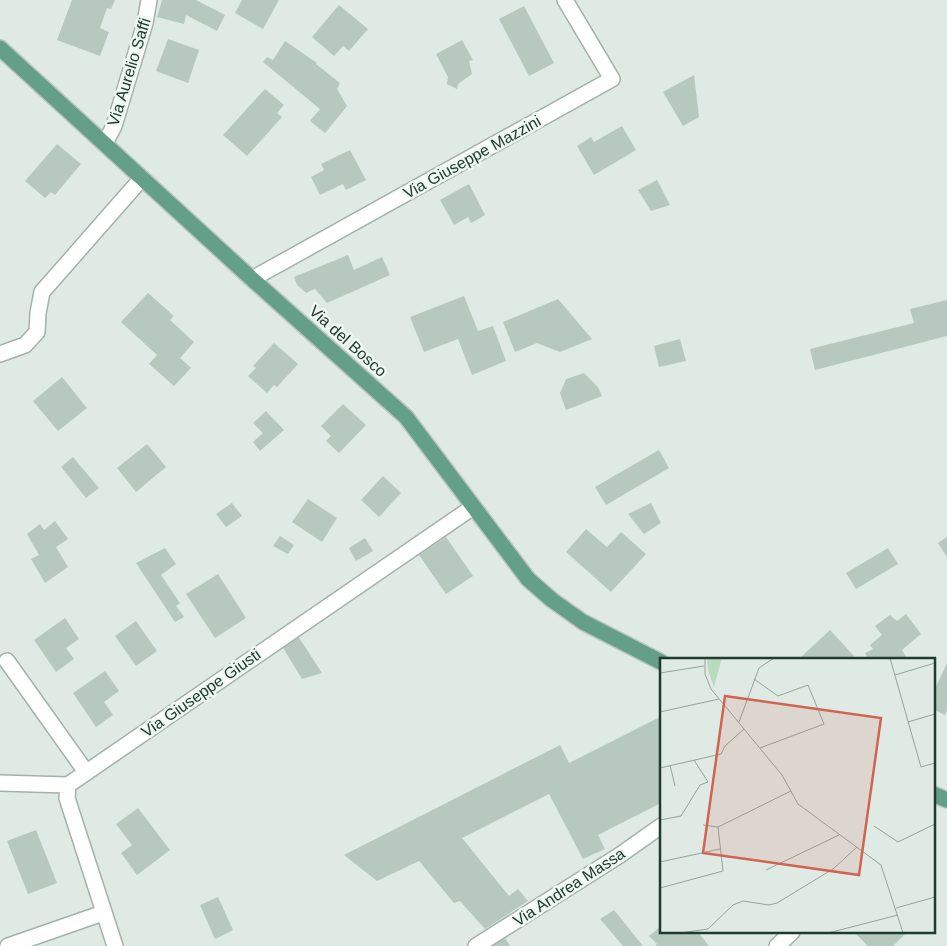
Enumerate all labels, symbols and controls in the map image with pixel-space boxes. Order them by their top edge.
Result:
street label: Via Aurelio Saffi [104,16,154,128]
street label: Via Giuseppe Mazzini [400,112,544,202]
street label: Via del Bosco [306,302,390,380]
street label: Via Giuseppe Giusti [138,646,264,740]
inset map [660,658,934,934]
street label: Via Andrea Massa [510,845,628,929]

